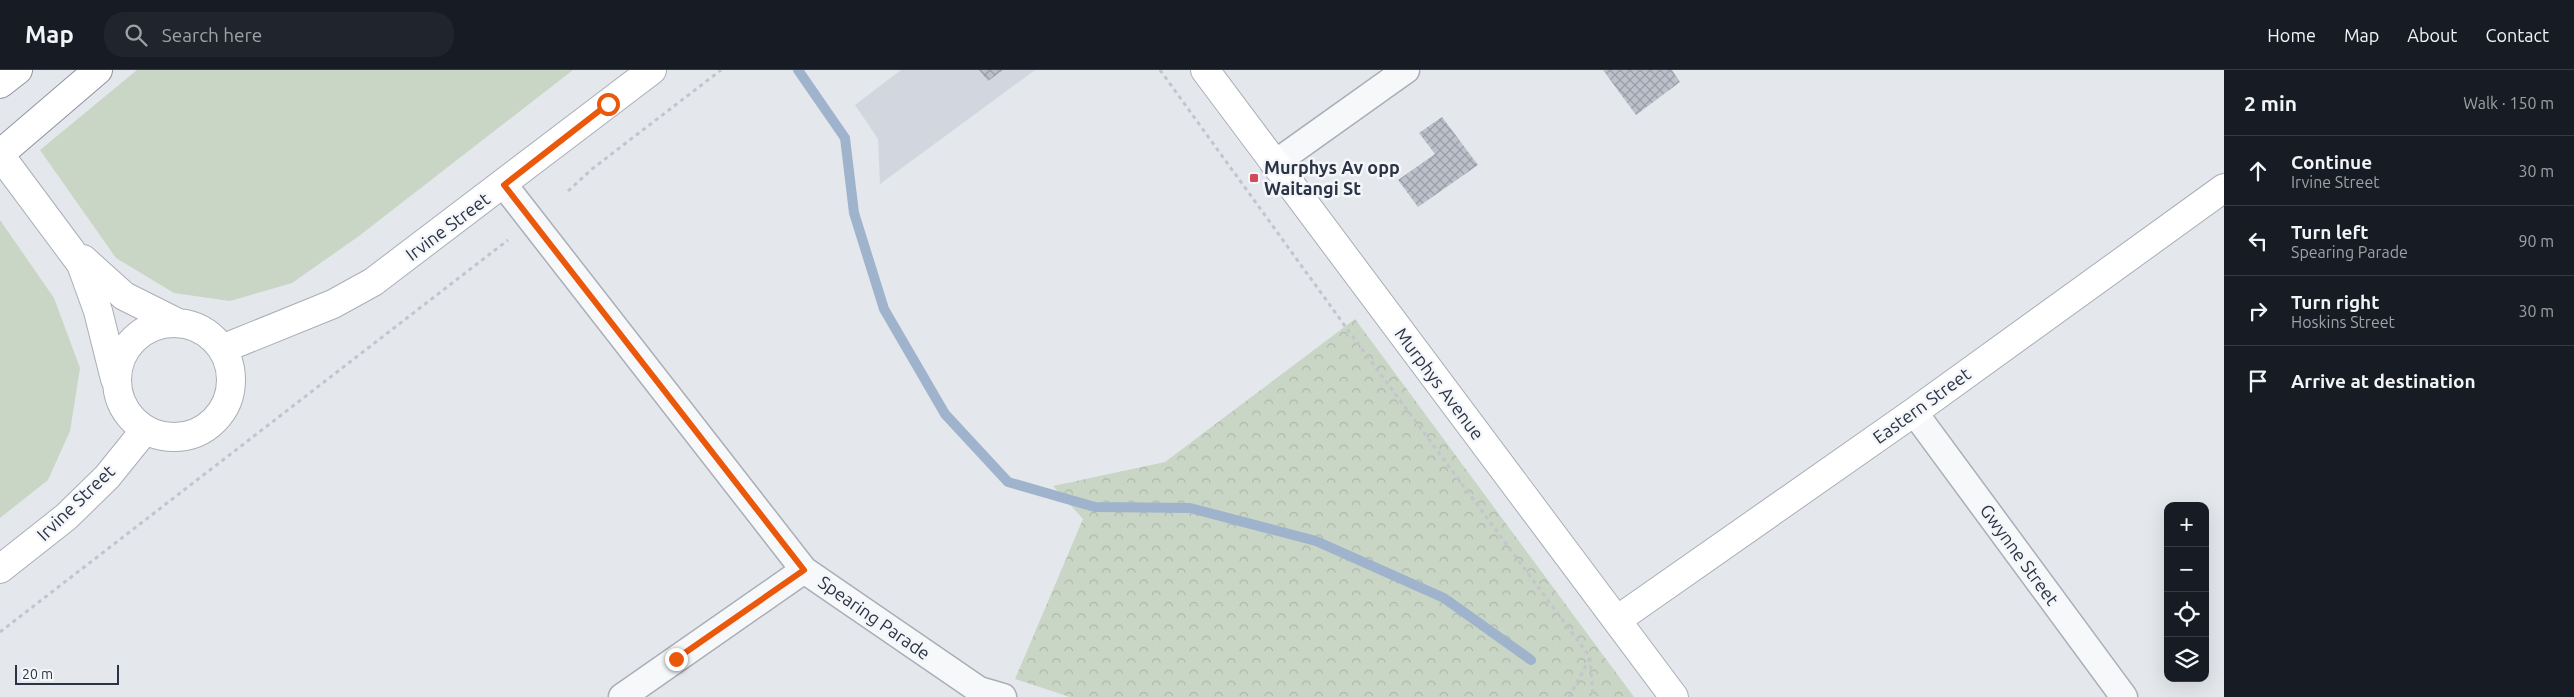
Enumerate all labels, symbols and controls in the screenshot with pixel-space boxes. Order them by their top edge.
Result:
search box [104,12,454,57]
text: Map [25,21,74,48]
icon: search [122,21,150,49]
text: Search here [162,24,262,46]
text: Home [2267,25,2316,45]
text: Map [2344,25,2379,45]
text: About [2407,25,2457,45]
text: Contact [2485,25,2549,45]
text: 2 min [2244,91,2297,115]
route start [597,93,620,116]
text: Walk · 150 m [2463,94,2554,112]
text: Continue [2291,151,2372,173]
place label: Murphys Av opp Waitangi St [1264,157,1400,198]
icon: ahead [2244,157,2272,185]
text: 30 m [2518,162,2554,180]
marker: Murphys Av opp Waitangi St [1248,172,1260,184]
text: Irvine Street [2291,173,2380,191]
street label: Irvine Street [402,188,493,264]
text: Turn left [2291,221,2369,243]
icon: left [2244,227,2272,255]
text: 90 m [2518,232,2554,250]
text: Spearing Parade [2291,243,2408,261]
text: Turn right [2291,291,2379,313]
icon: right [2244,297,2272,325]
text: 30 m [2518,302,2554,320]
text: Hoskins Street [2291,313,2395,331]
street label: Murphys Avenue [1391,324,1488,443]
street label: Eastern Street [1869,363,1974,447]
icon: arrive [2244,367,2272,395]
text: Arrive at destination [2291,370,2476,392]
street label: Irvine Street [33,461,118,544]
street label: Gwynne Street [1977,500,2063,609]
map controls [2164,502,2209,682]
button: + [2164,502,2209,547]
button: − [2164,547,2209,592]
street label: Spearing Parade [815,571,934,663]
button: locate [2164,592,2209,637]
button: layers [2164,637,2209,682]
route end [665,648,688,671]
scale bar [15,662,119,685]
text: 20 m [22,666,53,682]

